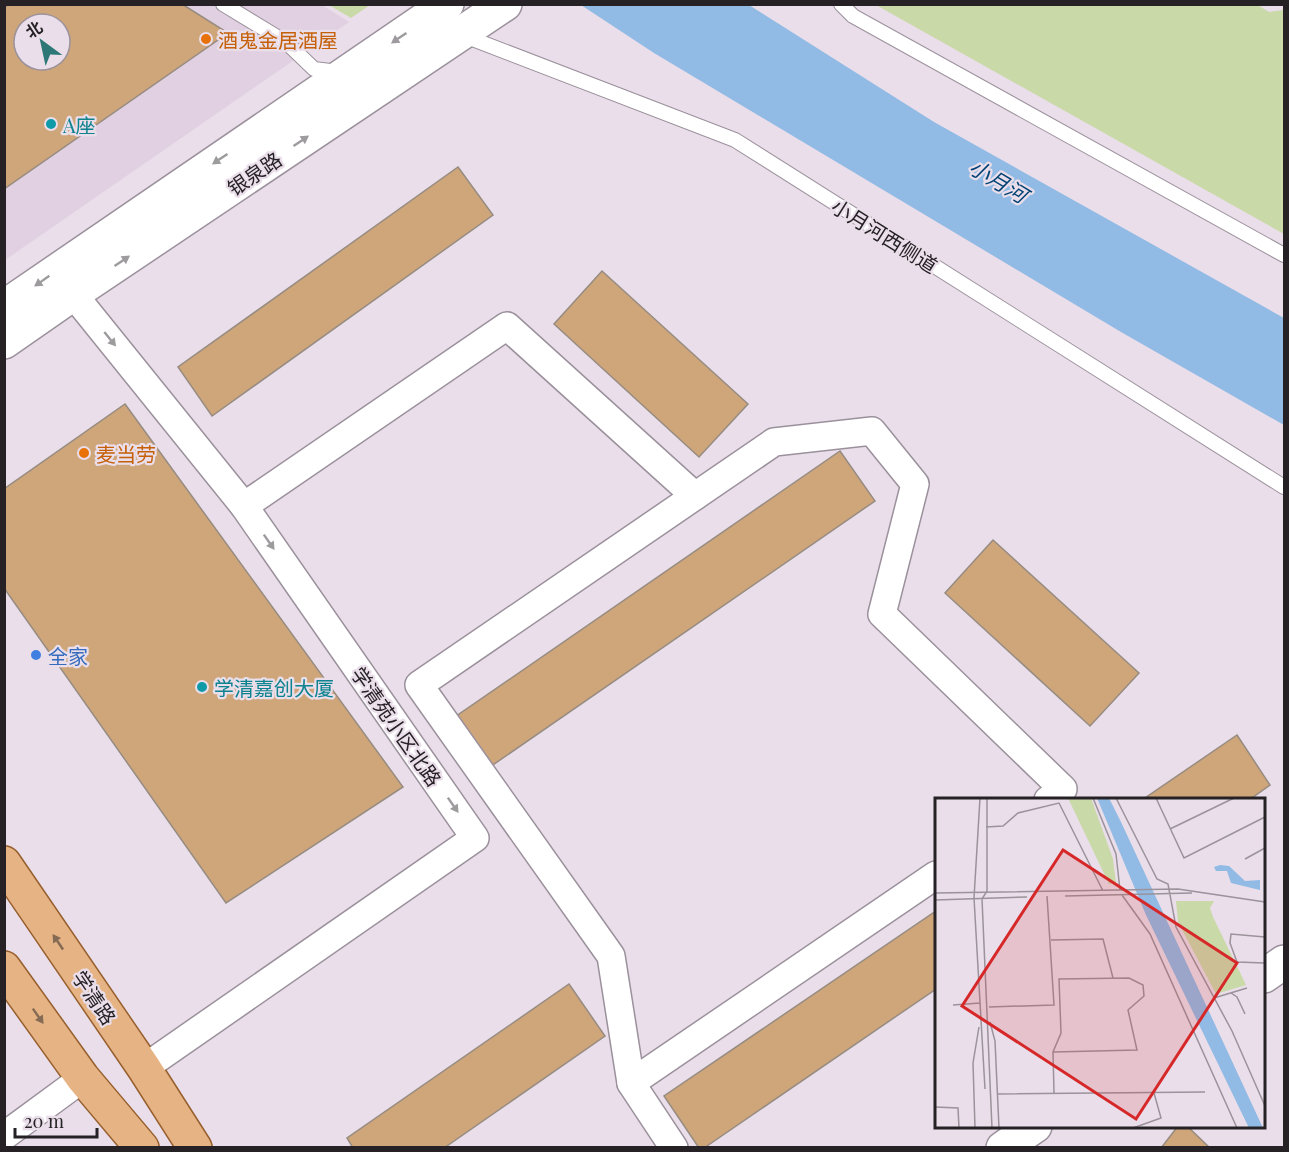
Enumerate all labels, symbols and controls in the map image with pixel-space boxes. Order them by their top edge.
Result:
north arrow [12,12,72,72]
text: 北 [21,16,46,42]
place label: 酒鬼金居酒屋 [218,26,338,53]
marker: 酒鬼金居酒屋 [199,32,213,46]
one-way arrow [390,32,407,43]
place label: A座 [62,111,96,138]
marker: A座 [44,117,58,131]
one-way arrow [293,135,309,147]
street label: 银泉路 [222,145,286,201]
water label: 小月河 [965,152,1037,210]
one-way arrow [212,154,229,165]
street label: 小月河西侧道 [827,192,943,278]
one-way arrow [114,256,130,267]
one-way arrow [34,275,50,286]
one-way arrow [103,332,115,347]
place label: 麦当劳 [96,440,156,467]
marker: 麦当劳 [77,446,91,460]
one-way arrow [263,534,275,550]
place label: 全家 [48,642,88,669]
marker: 全家 [29,648,43,662]
street label: 学清苑小区北路 [346,661,448,791]
place label: 学清嘉创大厦 [214,674,334,701]
marker: 学清嘉创大厦 [195,680,209,694]
one-way arrow [447,797,459,813]
inset map [935,798,1265,1128]
one-way arrow [52,934,64,950]
street label: 学清路 [67,965,123,1029]
one-way arrow [32,1008,44,1023]
scale bar [15,1101,98,1139]
text: 20 m [24,1109,64,1133]

